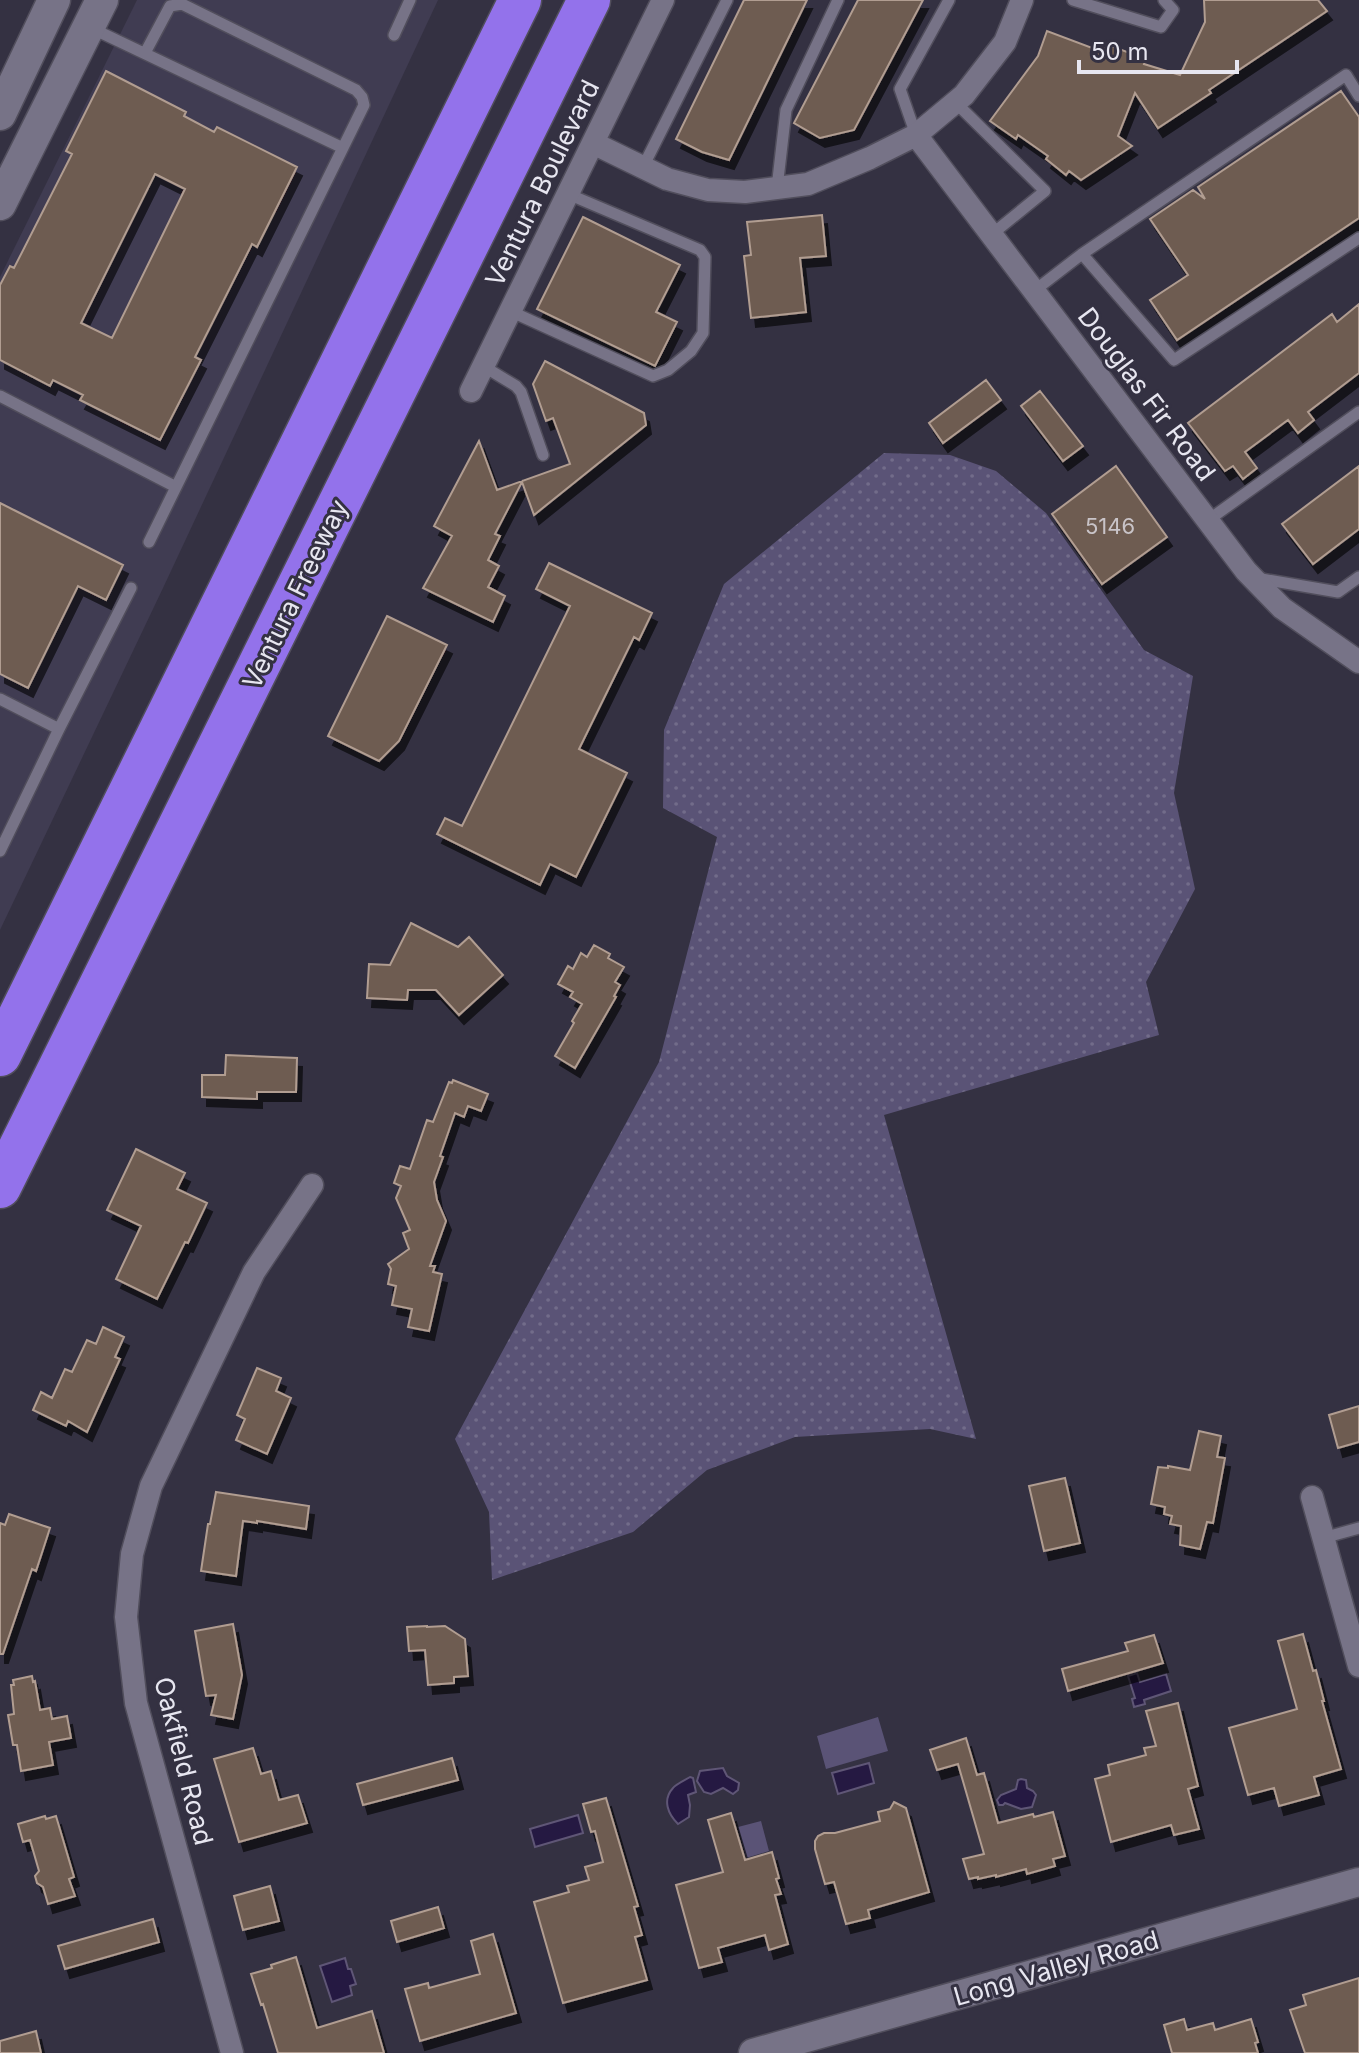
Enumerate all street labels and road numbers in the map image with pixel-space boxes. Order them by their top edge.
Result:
street label: Ventura Boulevard [479,75,605,291]
street label: Douglas Fir Road [1072,301,1222,487]
street label: Ventura Freeway [236,494,354,694]
street label: Oakfield Road [148,1674,220,1848]
street label: Long Valley Road [950,1924,1162,2012]

